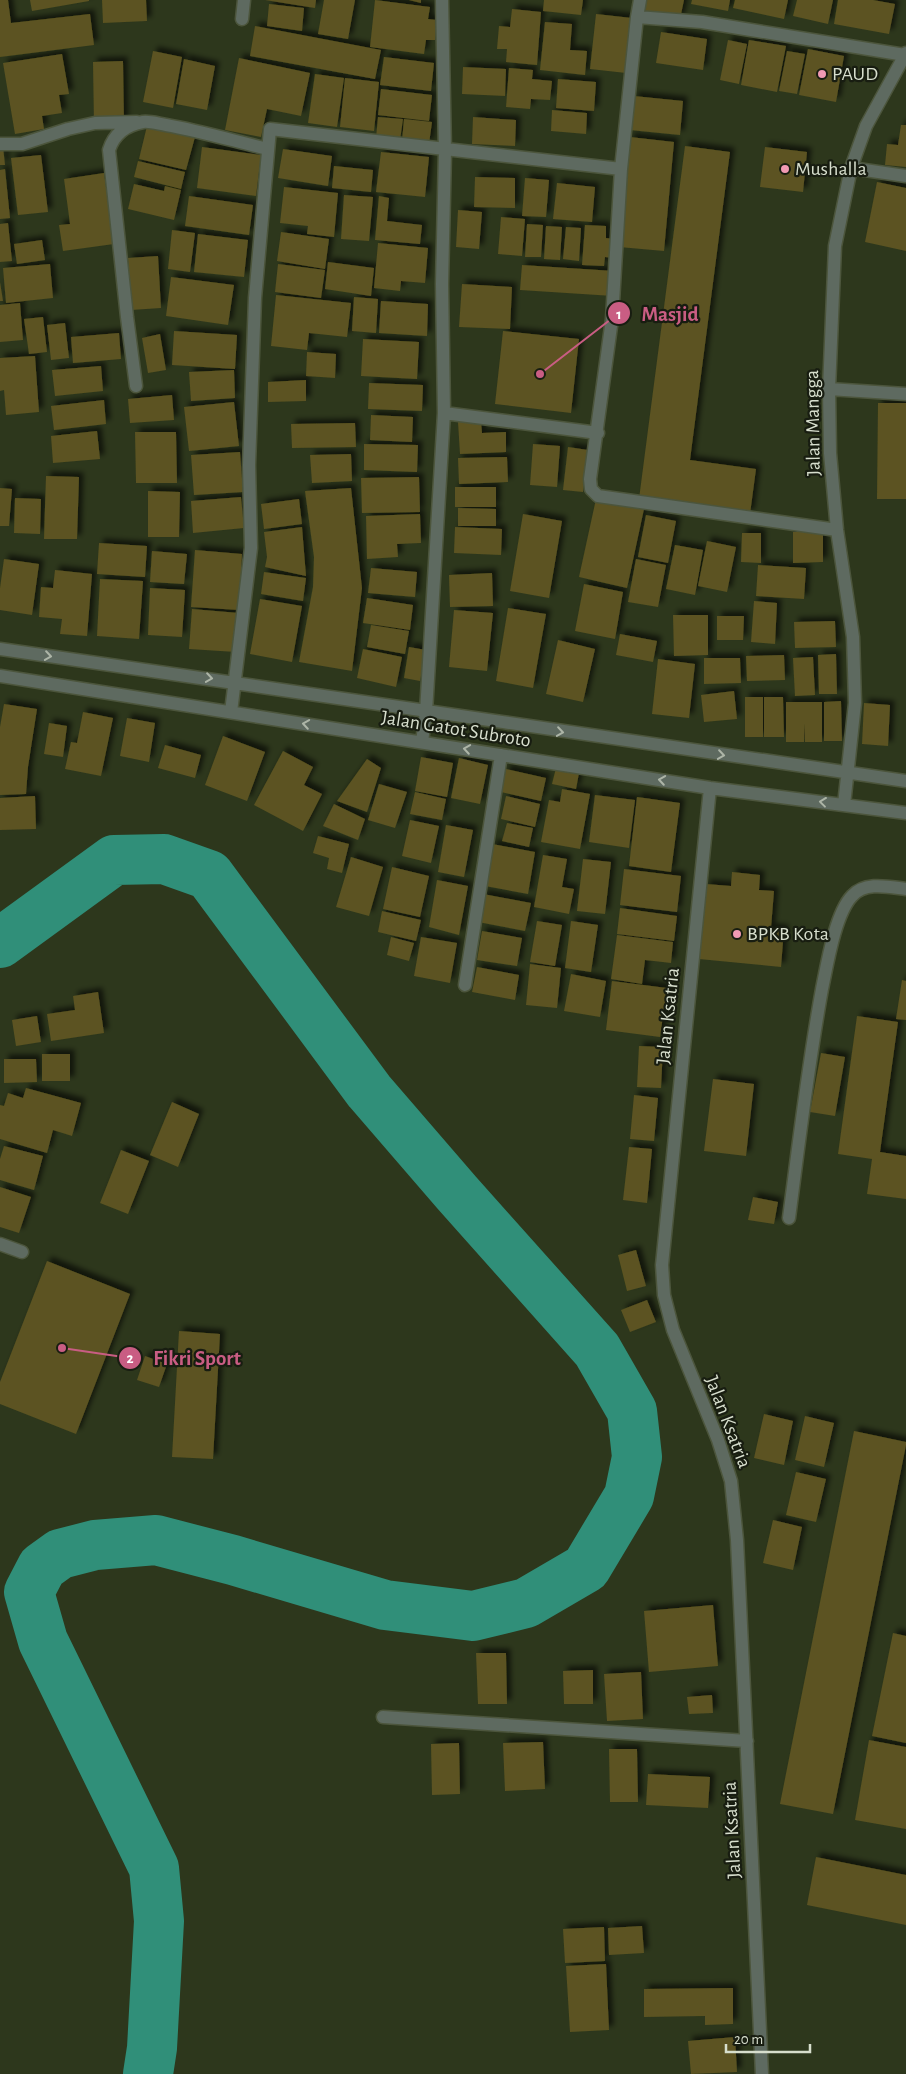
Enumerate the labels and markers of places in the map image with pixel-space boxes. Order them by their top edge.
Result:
place label: PAUD [832,64,878,84]
marker: PAUD [816,68,828,80]
place label: Mushalla [795,159,867,179]
marker: Mushalla [779,163,791,175]
callout: Masjid [606,295,708,331]
place label: BPKB Kota [747,924,829,944]
marker: BPKB Kota [731,928,743,940]
callout: Fikri Sport [118,1340,250,1376]

